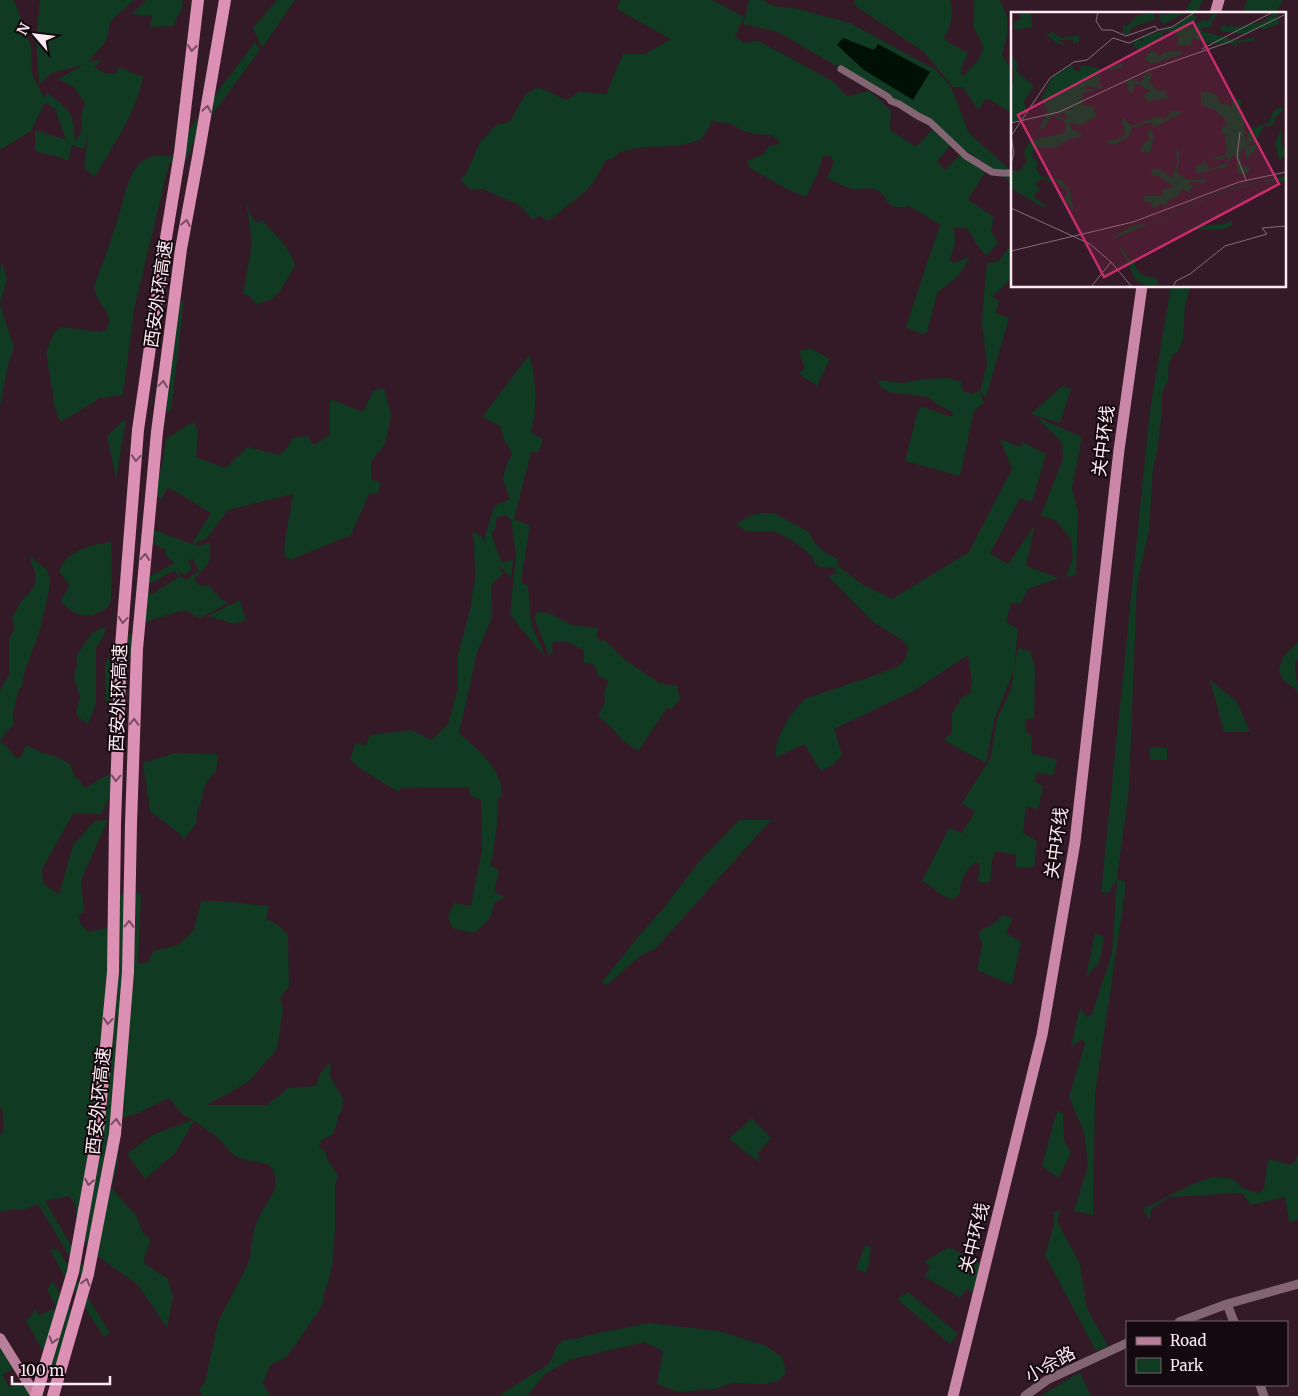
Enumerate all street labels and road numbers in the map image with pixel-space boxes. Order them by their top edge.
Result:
street label: 西安外环高速 [139,239,177,349]
street label: 关中环线 [1087,404,1119,478]
street label: 西安外环高速 [105,644,131,752]
street label: 关中环线 [1040,806,1072,880]
street label: 西安外环高速 [81,1046,115,1156]
street label: 关中环线 [954,1200,994,1276]
street label: 小佘路 [1021,1341,1079,1387]

